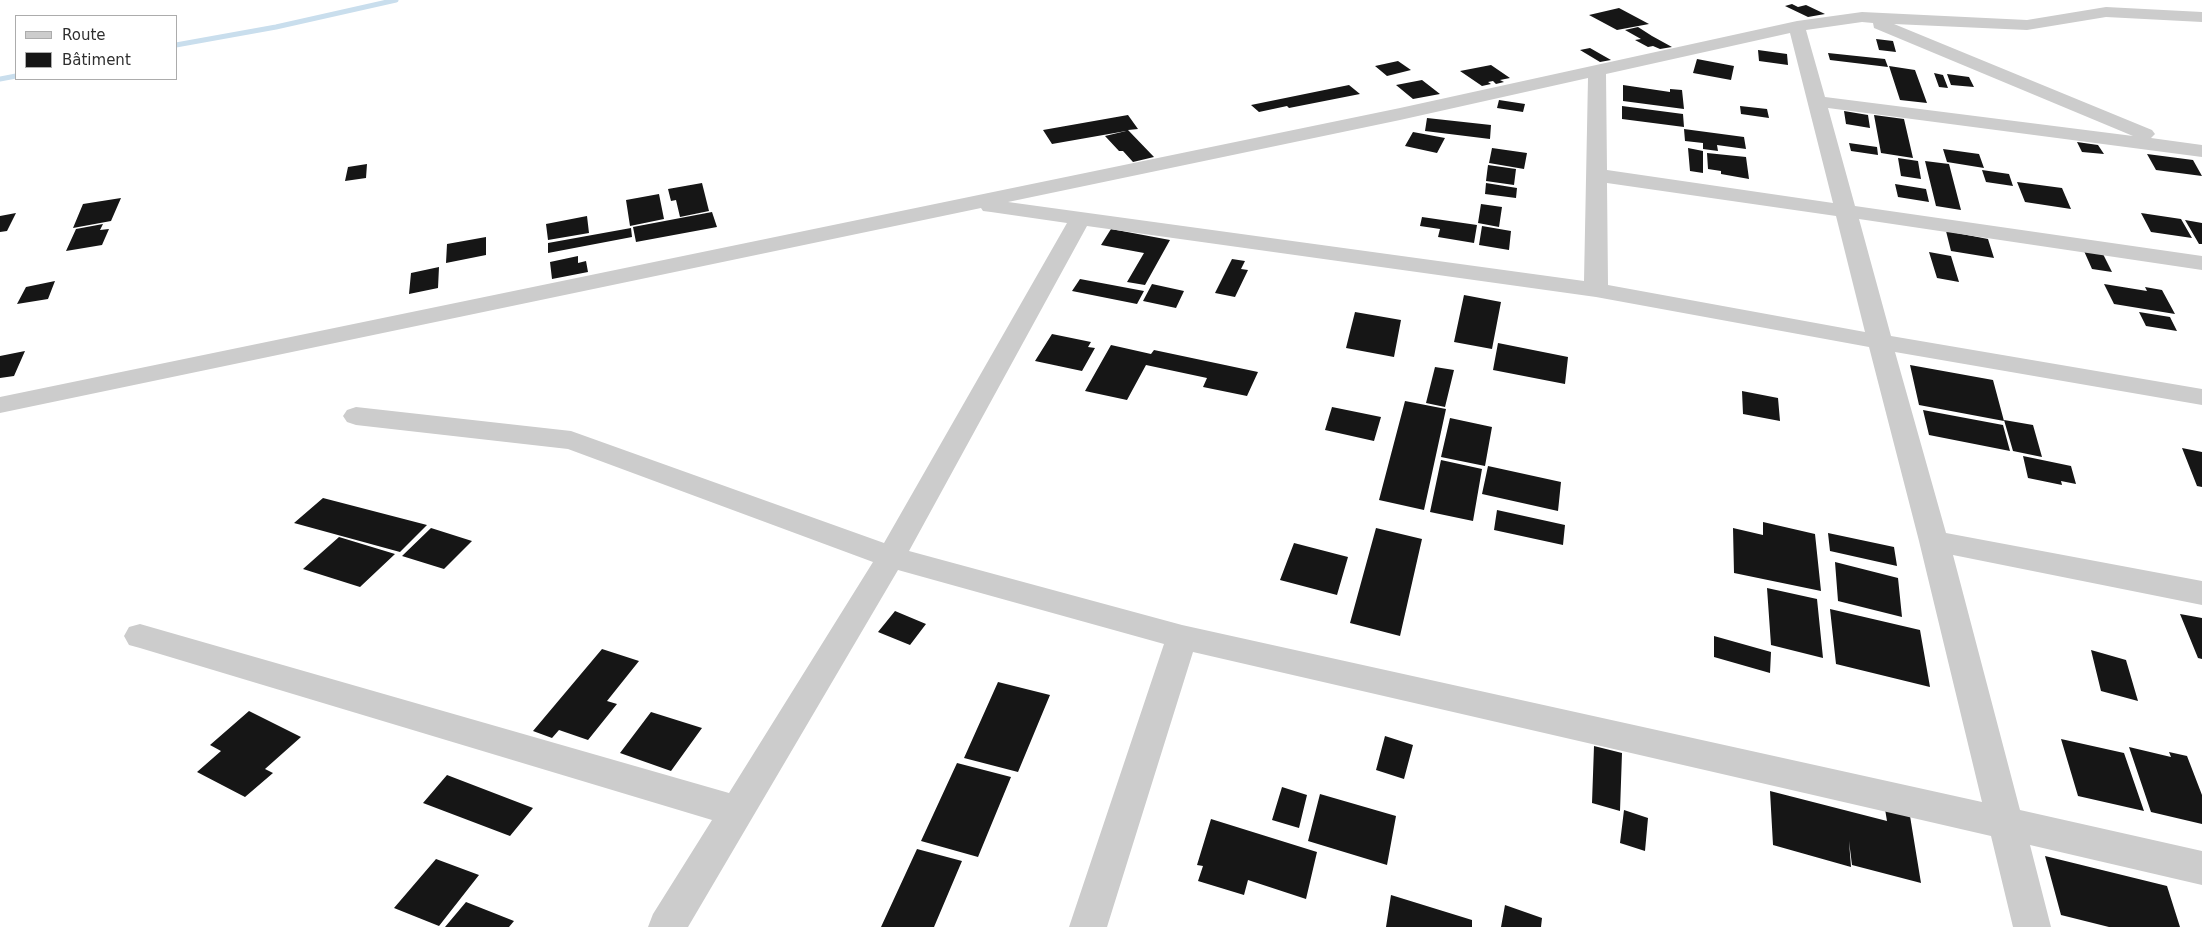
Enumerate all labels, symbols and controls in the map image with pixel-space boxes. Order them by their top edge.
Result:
legend [15,15,178,80]
text: Route [62,26,106,44]
text: Bâtiment [62,51,131,69]

